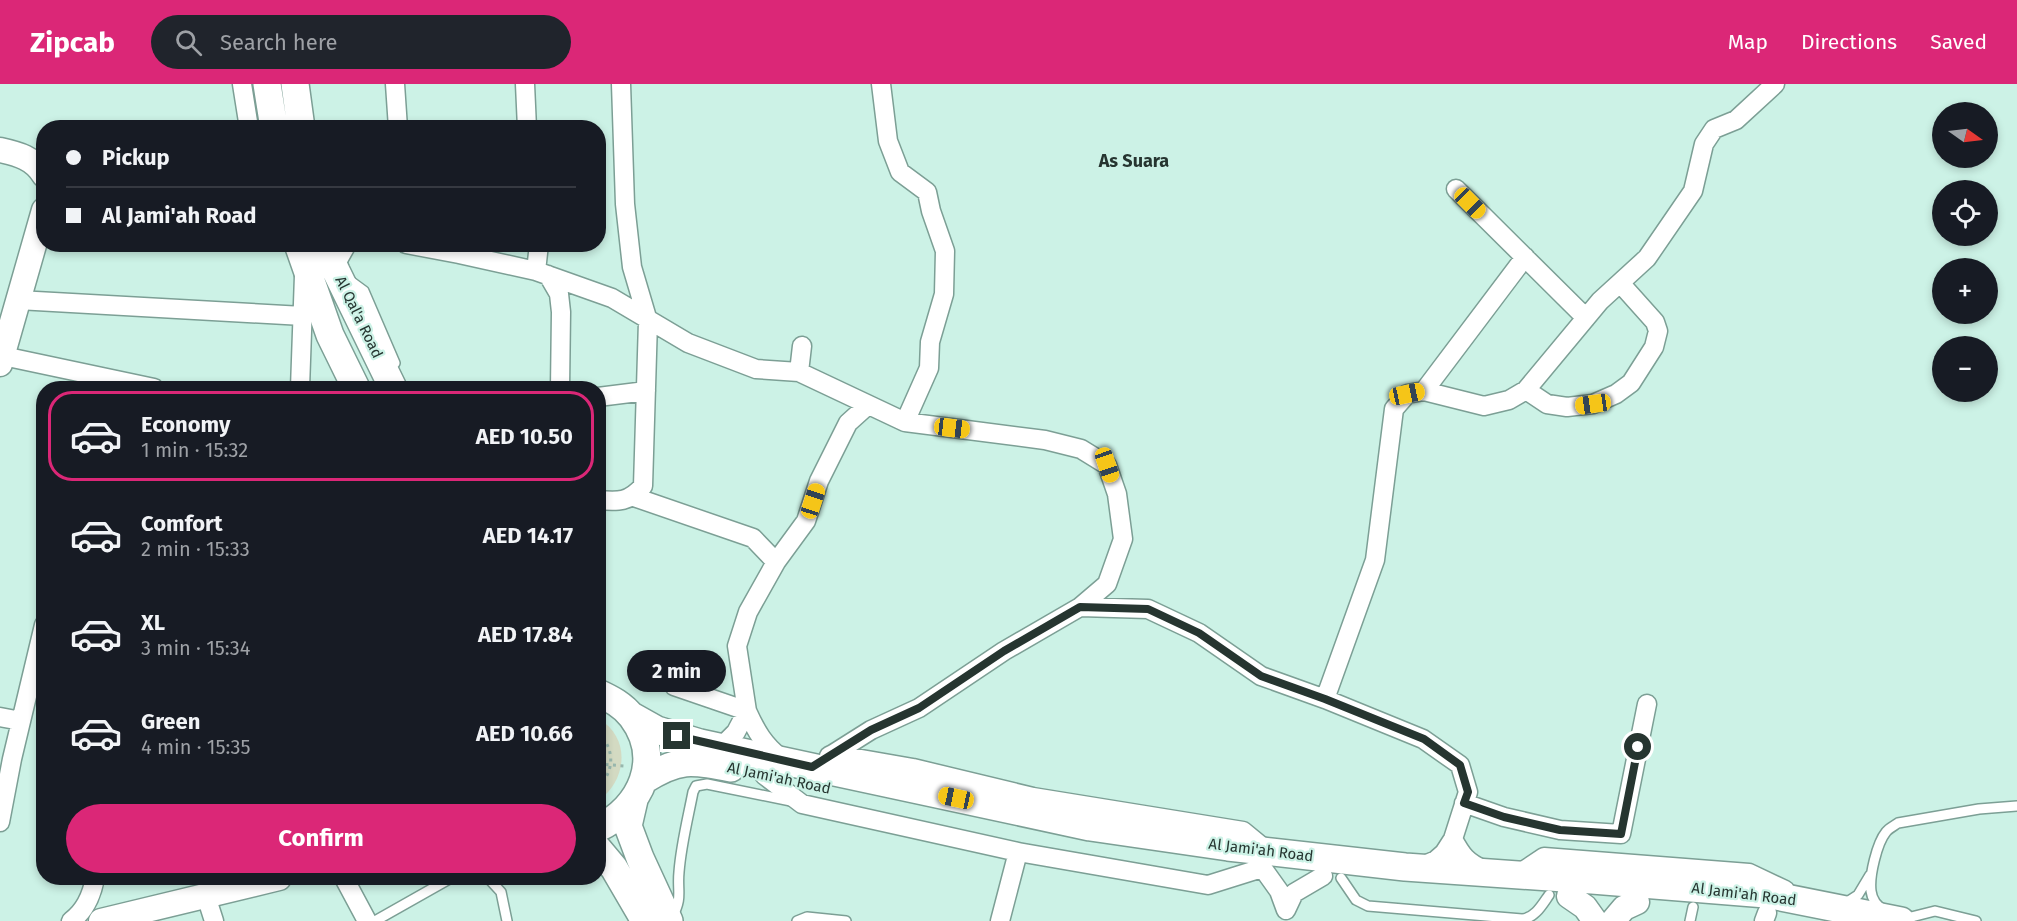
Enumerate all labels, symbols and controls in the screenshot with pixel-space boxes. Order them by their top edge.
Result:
search box [151,15,571,69]
text: Zipcab [30,26,115,59]
icon: search [172,26,205,59]
text: Search here [220,29,338,56]
text: Map [1728,29,1768,55]
text: Directions [1801,29,1897,55]
text: Saved [1930,29,1987,55]
north arrow [1932,102,1998,168]
map controls [1932,102,1998,402]
text: Pickup [102,144,170,171]
district label: As Suara [1098,150,1169,172]
button: locate [1932,180,1998,246]
car [1451,184,1489,222]
text: Al Jami'ah Road [102,202,257,229]
button: + [1932,258,1998,324]
street label: Al Qal'a Road [331,273,387,361]
button: − [1932,336,1998,402]
car [1388,381,1426,407]
car [1574,393,1612,415]
icon: car [69,409,123,463]
text: Economy [141,411,230,438]
car [933,417,971,439]
text: AED 10.50 [476,423,573,450]
text: 1 min · 15:32 [141,438,248,462]
car [1093,445,1121,485]
car [799,481,827,521]
icon: car [69,508,123,562]
text: Comfort [141,510,222,537]
text: AED 14.17 [483,522,573,549]
text: 2 min · 15:33 [141,537,250,561]
icon: car [69,607,123,661]
text: XL [141,609,165,636]
text: AED 17.84 [478,621,573,648]
text: 3 min · 15:34 [141,636,250,660]
callout: 2 min [628,649,726,691]
text: 2 min [652,659,701,683]
icon: car [69,706,123,760]
text: Green [141,708,200,735]
text: AED 10.66 [476,720,573,747]
route end [663,722,690,749]
route start [1624,733,1651,760]
text: 4 min · 15:35 [141,735,251,759]
street label: Al Jami'ah Road [726,758,832,798]
car [937,785,975,811]
button: Confirm [66,804,576,873]
street label: Al Jami'ah Road [1208,835,1314,865]
street label: Al Jami'ah Road [1691,879,1797,909]

